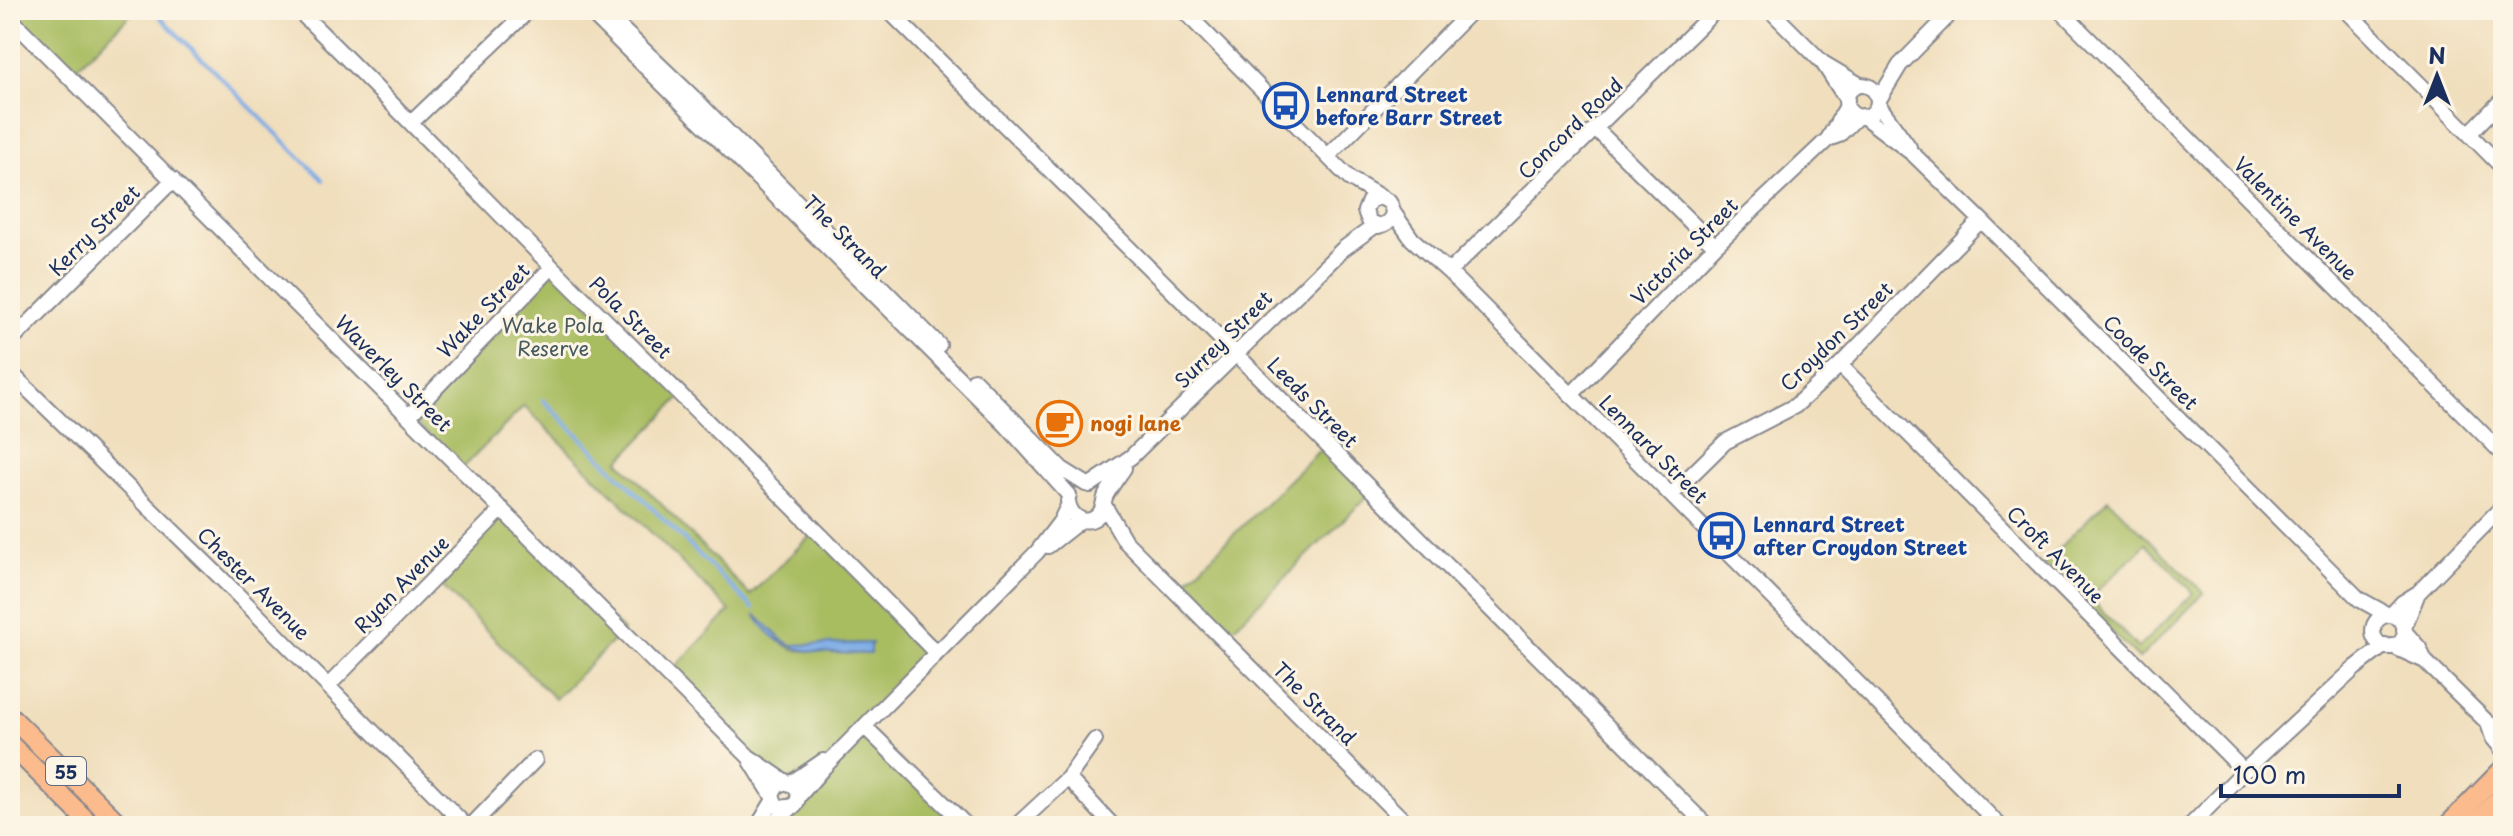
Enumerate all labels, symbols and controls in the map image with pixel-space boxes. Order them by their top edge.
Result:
north arrow [2397,36,2477,116]
text: N [2428,38,2446,71]
street label: Concord Road [1511,70,1629,186]
place label: Lennard Street before Barr Street [1316,79,1503,132]
bus stop icon: Lennard Street before Barr Street [1261,82,1309,130]
street label: Valentine Avenue [2227,149,2365,287]
street label: Kerry Street [41,177,147,283]
street label: The Strand [796,187,894,285]
street label: Victoria Street [1623,190,1745,312]
street label: Wake Street [430,256,536,364]
street label: Pola Street [583,269,679,365]
street label: Croydon Street [1773,274,1899,398]
street label: Surrey Street [1167,283,1279,395]
street label: Coode Street [2096,307,2206,417]
street label: Waverley Street [329,308,459,438]
park label: Wake Pola Reserve [502,310,605,363]
street label: Leeds Street [1261,350,1365,454]
street label: Lennard Street [1593,388,1715,510]
cafe icon: nogi lane [1035,399,1083,447]
place label: nogi lane [1090,408,1181,438]
street label: Croft Avenue [2000,498,2112,610]
place label: Lennard Street after Croydon Street [1753,509,1968,562]
bus stop icon: Lennard Street after Croydon Street [1698,512,1746,560]
street label: Chester Avenue [191,520,317,646]
street label: Ryan Avenue [347,528,455,640]
street label: The Strand [1266,654,1364,752]
scale bar [2221,748,2399,798]
text: 100 m [2233,756,2306,792]
road number: 55 [46,757,86,785]

